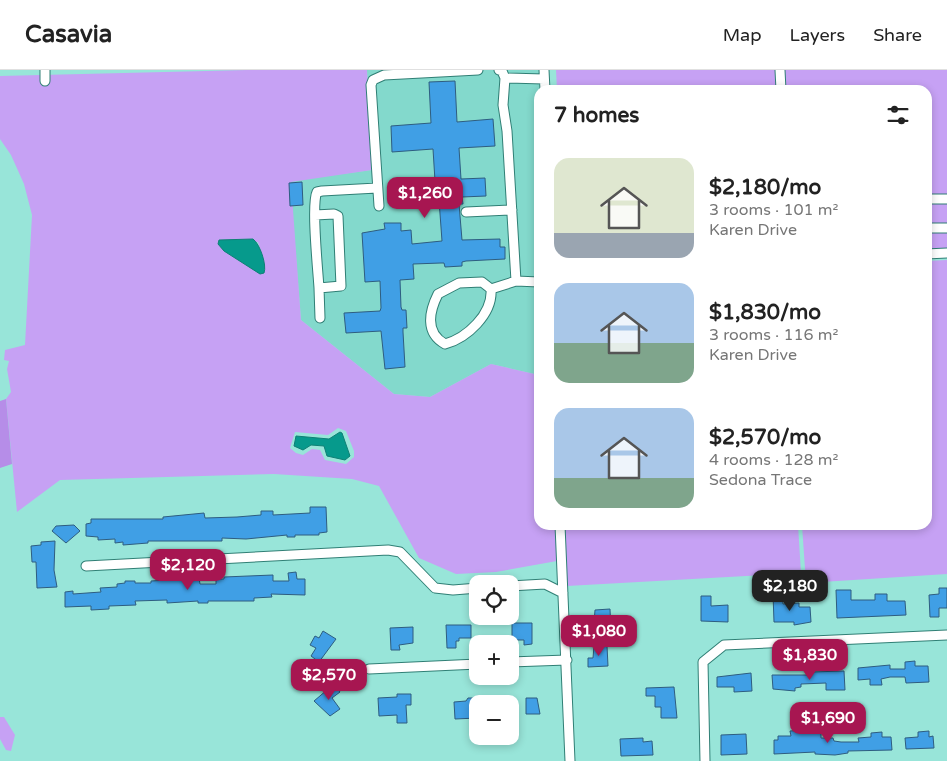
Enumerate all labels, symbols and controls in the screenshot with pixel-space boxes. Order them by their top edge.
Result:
text: Casavia [25,20,112,49]
text: Map [723,24,762,46]
text: Layers [790,24,845,46]
text: Share [873,24,922,46]
icon: filters [884,101,912,129]
text: 7 homes [554,103,639,128]
text: $2,180/mo [709,175,821,200]
pin: $1,260 [384,176,466,219]
icon: home [594,178,654,238]
text: $1,260 [398,183,452,203]
text: 3 rooms · 101 m² [709,200,838,220]
text: Karen Drive [709,220,797,240]
text: $1,830/mo [709,300,821,325]
icon: home [594,303,654,363]
text: 3 rooms · 116 m² [709,325,838,345]
text: Karen Drive [709,345,797,365]
text: $2,570/mo [709,425,821,450]
icon: home [594,428,654,488]
text: 4 rooms · 128 m² [709,450,838,470]
text: Sedona Trace [709,470,812,490]
pin: $2,120 [147,548,229,591]
text: $2,120 [161,555,215,575]
pin: $2,180 [749,570,831,612]
map controls [469,575,519,745]
button: locate [469,575,519,625]
text: $2,180 [763,576,817,596]
pin: $1,080 [558,614,640,657]
text: $1,080 [572,621,626,641]
button: + [469,635,519,685]
pin: $1,830 [769,638,851,681]
text: $1,830 [783,645,837,665]
pin: $2,570 [288,658,370,701]
text: $2,570 [302,665,356,685]
button: − [469,695,519,745]
pin: $1,690 [787,702,869,744]
text: $1,690 [801,708,855,728]

